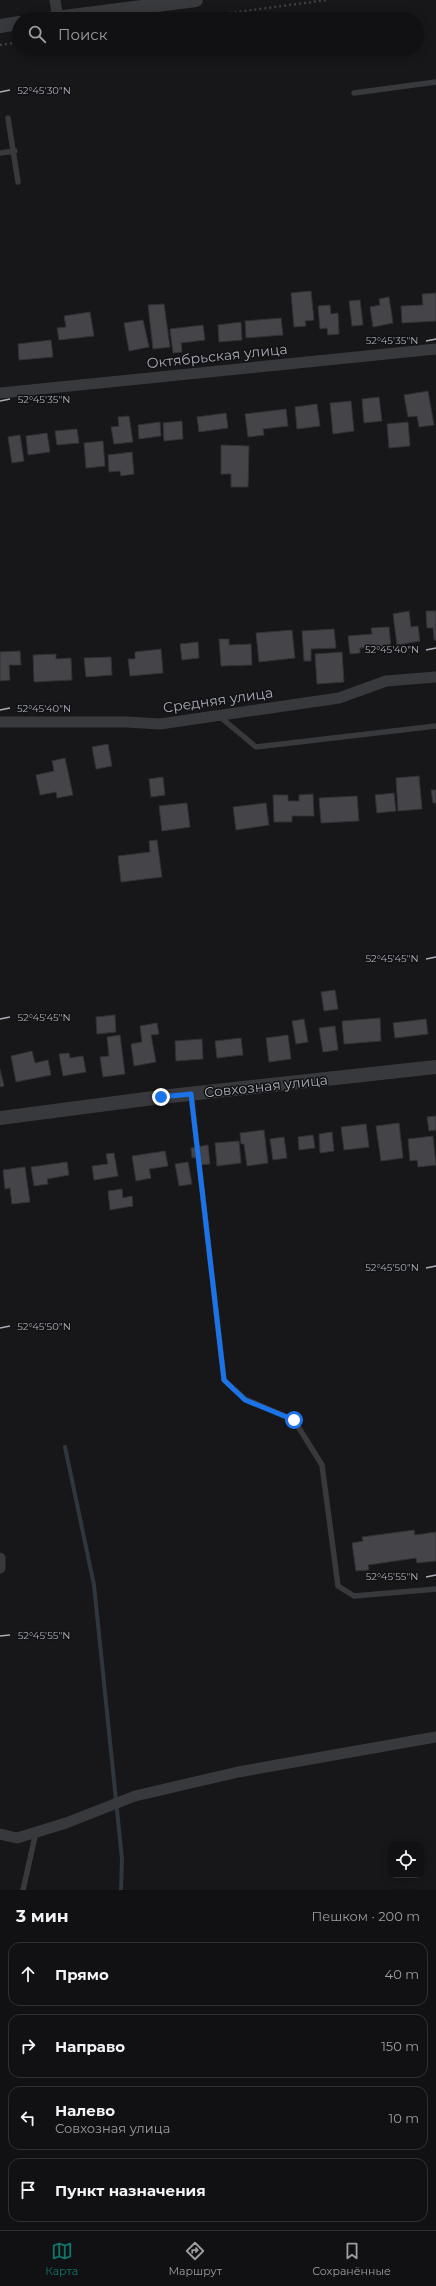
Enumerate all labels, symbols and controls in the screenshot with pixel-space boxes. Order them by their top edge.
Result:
search box [12,12,424,56]
icon: search [26,23,48,45]
text: Поиск [58,25,107,44]
text: 52°45'30"N [17,84,71,97]
text: 52°45'35"N [366,334,418,347]
street label: Октябрьская улица [146,340,288,372]
text: 52°45'35"N [18,393,70,406]
text: 52°45'40"N [365,643,419,656]
street label: Средняя улица [162,683,274,717]
text: 52°45'40"N [17,702,71,715]
text: 52°45'45"N [365,952,419,965]
text: 52°45'45"N [17,1011,71,1024]
street label: Совхозная улица [203,1071,329,1101]
route end [152,1088,170,1106]
text: 52°45'50"N [365,1261,419,1274]
text: 52°45'50"N [17,1320,71,1333]
route start [285,1411,303,1429]
text: 52°45'55"N [366,1570,418,1583]
text: 52°45'55"N [18,1629,70,1642]
map controls [388,1842,424,1878]
button: locate [388,1842,424,1878]
text: 3 мин [16,1906,69,1926]
text: Пешком · 200 m [311,1908,420,1924]
icon: ahead [17,1963,39,1985]
text: Прямо [55,1965,109,1984]
text: 40 m [385,1966,419,1982]
icon: right [17,2035,39,2057]
text: Направо [55,2037,125,2056]
text: 150 m [381,2038,419,2054]
text: Налево [55,2101,115,2120]
icon: left [17,2107,39,2129]
text: 10 m [389,2110,419,2126]
text: Совхозная улица [55,2120,170,2136]
icon: arrive [17,2179,39,2201]
text: Пункт назначения [55,2181,206,2200]
tab: Карта [45,2240,78,2278]
tab: Маршрут [168,2240,222,2278]
tab: Сохранённые [312,2240,391,2278]

